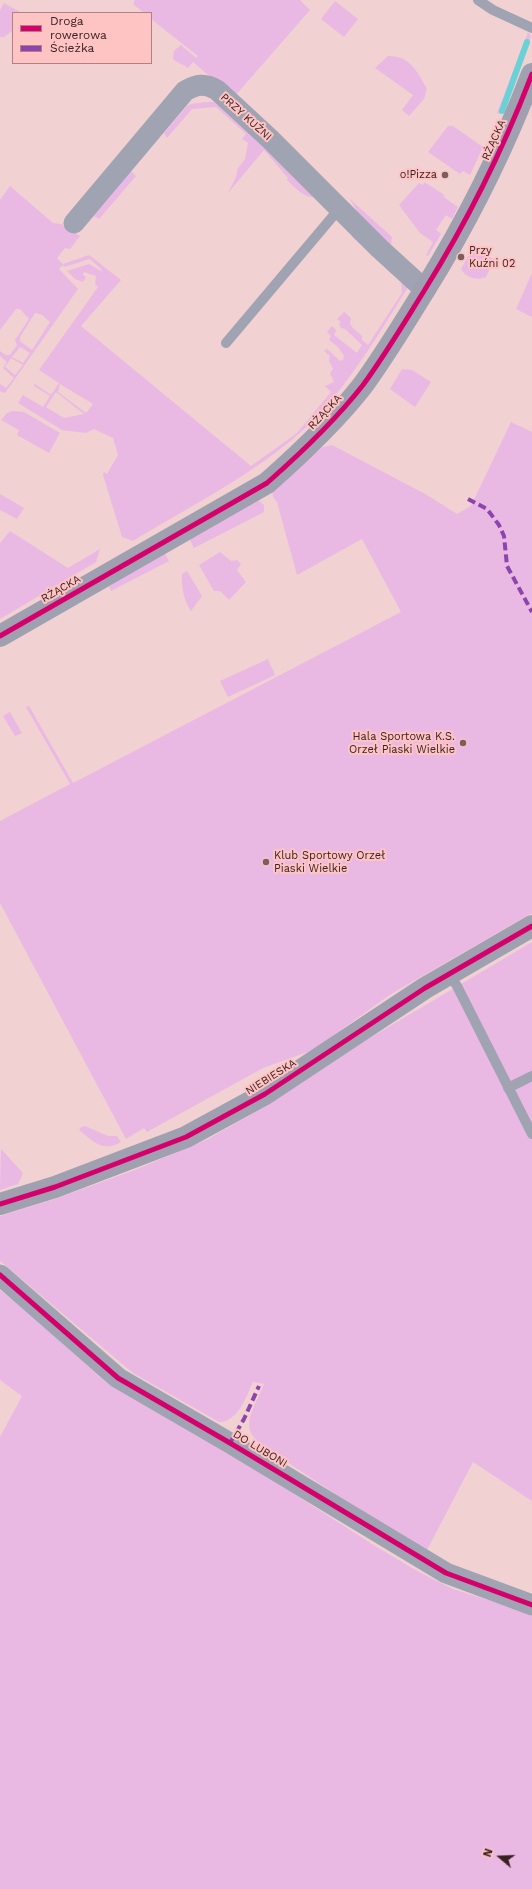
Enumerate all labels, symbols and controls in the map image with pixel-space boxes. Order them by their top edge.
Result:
legend [12,12,152,64]
text: Droga rowerowa [50,14,107,42]
text: Ścieżka [50,41,94,55]
street label: PRZY KUŹNI [218,91,274,143]
street label: RŻĄCKA [479,118,509,162]
place label: o!Pizza [400,168,437,182]
marker: o!Pizza [440,170,450,180]
place label: Przy Kuźni 02 [469,244,515,270]
marker: Przy Kuźni 02 [456,252,466,262]
street label: RŻĄCKA [305,392,345,432]
street label: RŻĄCKA [39,572,83,606]
place label: Hala Sportowa K.S. Orzeł Piaski Wielkie [349,730,455,756]
marker: Hala Sportowa K.S. Orzeł Piaski Wielkie [458,738,468,748]
place label: Klub Sportowy Orzeł Piaski Wielkie [274,849,385,875]
marker: Klub Sportowy Orzeł Piaski Wielkie [261,857,271,867]
street label: NIEBIESKA [243,1056,299,1098]
street label: DO LUBONI [231,1428,289,1470]
north arrow [480,1837,520,1877]
text: N [481,1847,496,1859]

